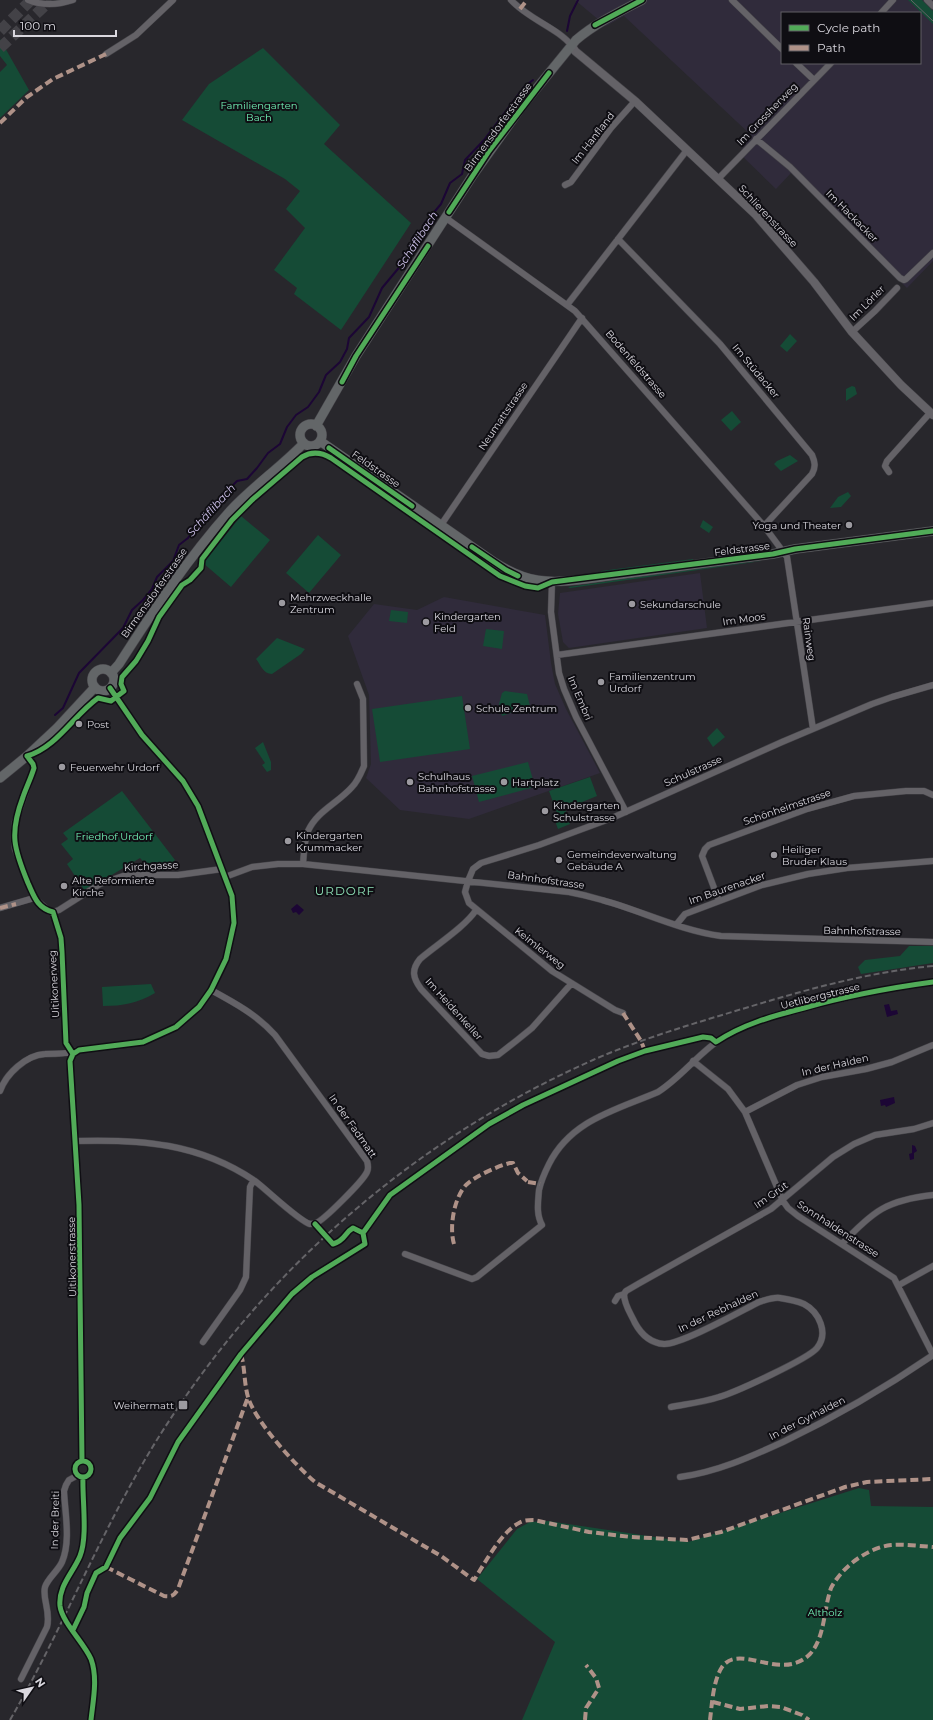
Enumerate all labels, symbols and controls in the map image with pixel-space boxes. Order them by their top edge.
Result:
scale bar [14,12,116,38]
legend [781,12,921,64]
text: 100 m [20,18,56,33]
text: Cycle path [817,20,880,35]
text: Path [817,40,846,55]
street label: Birmensdorferstrasse [461,80,535,174]
street label: Im Grossherweg [734,80,800,148]
park label: Familiengarten Bach [220,99,298,124]
street label: Im Hanfland [569,109,617,167]
street label: Schlierenstrasse [736,182,800,250]
street label: Im Hackacker [823,187,881,245]
water label: Schäflibach [393,209,441,271]
street label: Im Lörler [846,282,888,324]
street label: Bodenfeldstrasse [603,327,669,401]
street label: Im Stüdacker [729,341,783,401]
street label: Neumattstrasse [475,379,531,453]
street label: Feldstrasse [349,448,403,490]
water label: Schäflibach [184,481,238,539]
place label: Yoga und Theater [753,519,841,532]
marker: Yoga und Theater [844,520,854,530]
street label: Feldstrasse [713,539,771,559]
street label: Birmensdorferstrasse [118,545,190,641]
place label: Mehrzweckhalle Zentrum [290,591,372,616]
marker: Mehrzweckhalle Zentrum [277,598,287,608]
place label: Sekundarschule [640,598,721,611]
marker: Sekundarschule [627,599,637,609]
place label: Kindergarten Feld [434,610,501,635]
street label: Im Moos [722,610,766,628]
street label: Rainweg [800,616,818,662]
marker: Kindergarten Feld [421,617,431,627]
place label: Familienzentrum Urdorf [609,670,696,695]
street label: Im Embri [565,674,595,722]
marker: Familienzentrum Urdorf [596,677,606,687]
place label: Schule Zentrum [476,702,557,715]
marker: Schule Zentrum [463,703,473,713]
place label: Post [87,718,109,731]
marker: Post [74,719,84,729]
street label: Schulstrasse [662,752,724,790]
place label: Feuerwehr Urdorf [70,761,160,774]
marker: Feuerwehr Urdorf [57,762,67,772]
place label: Schulhaus Bahnhofstrasse [418,770,496,795]
place label: Hartplatz [512,776,559,789]
marker: Schulhaus Bahnhofstrasse [405,777,415,787]
marker: Hartplatz [499,777,509,787]
street label: Schönheimstrasse [741,786,833,828]
place label: Kindergarten Schulstrasse [553,799,620,824]
marker: Kindergarten Schulstrasse [540,806,550,816]
place label: Kindergarten Krummacker [296,829,363,854]
park label: Friedhof Urdorf [76,830,153,843]
marker: Kindergarten Krummacker [283,836,293,846]
place label: Heiliger Bruder Klaus [782,843,847,868]
place label: Gemeindeverwaltung Gebäude A [567,848,677,873]
marker: Heiliger Bruder Klaus [769,850,779,860]
marker: Gemeindeverwaltung Gebäude A [554,855,564,865]
street label: Kirchgasse [123,858,179,874]
street label: Bahnhofstrasse [507,868,585,892]
street label: Im Baurenacker [687,869,767,907]
place label: Alte Reformierte Kirche [72,874,155,899]
marker: Alte Reformierte Kirche [59,881,69,891]
district label: URDORF [315,883,375,898]
street label: Keimlerweg [512,924,568,972]
street label: Bahnhofstrasse [823,924,901,938]
street label: Uitikonerweg [46,950,62,1018]
street label: Im Heidenkeller [422,975,486,1043]
street label: Uetlibergstrasse [779,980,861,1012]
street label: In der Halden [800,1051,870,1079]
street label: In der Fadmatt [326,1091,380,1161]
street label: Im Grüt [751,1179,791,1211]
street label: Sonnhaldenstrasse [795,1198,881,1260]
street label: Uitikonerstrasse [65,1217,79,1297]
street label: In der Rebhalden [676,1287,760,1335]
street label: In der Gyrhalden [767,1393,847,1443]
place label: Weihermatt [113,1399,174,1412]
marker: Weihermatt [177,1399,189,1411]
street label: In der Breiti [48,1491,62,1549]
park label: Altholz [808,1606,842,1619]
north arrow [12,1668,52,1708]
text: N [32,1675,49,1690]

